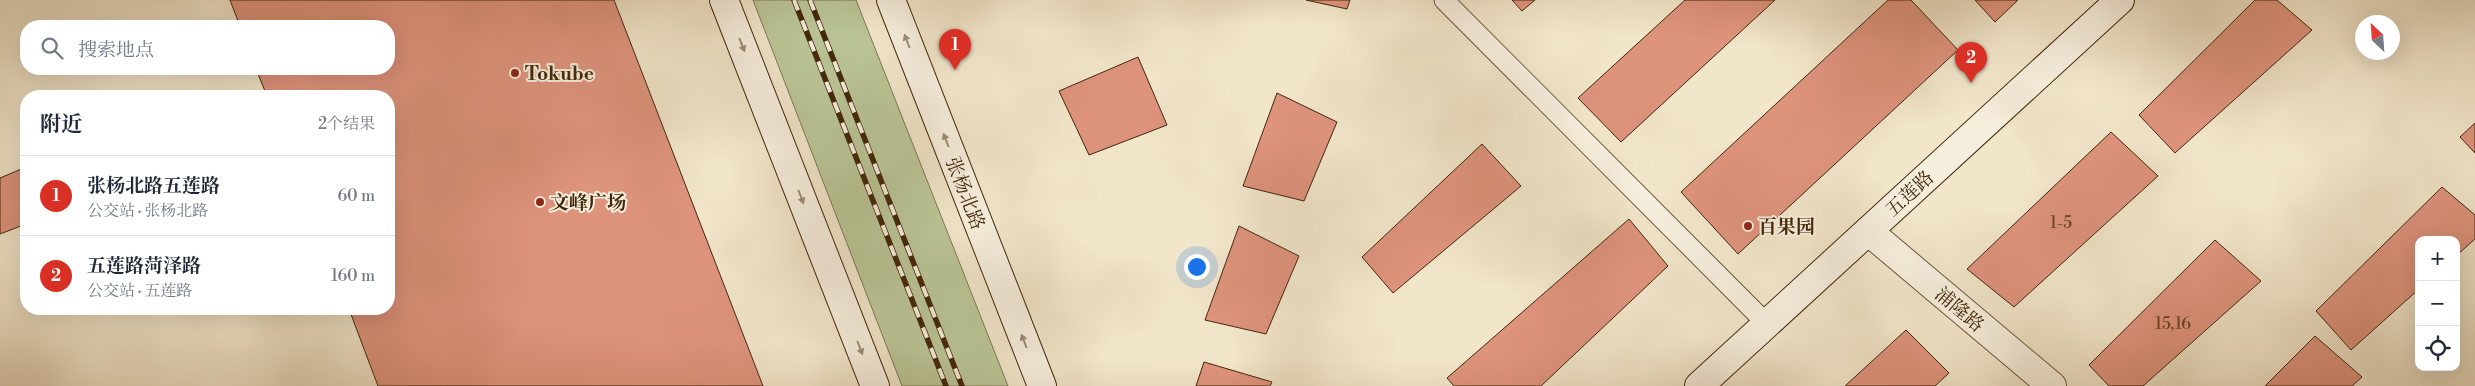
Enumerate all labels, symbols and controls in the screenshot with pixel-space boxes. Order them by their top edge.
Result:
north arrow [2355,15,2400,60]
search box [20,20,395,75]
pin: 1 [939,29,971,70]
one-way arrow [903,33,911,48]
icon: search [38,34,66,62]
text: 搜索地点 [78,38,154,62]
one-way arrow [739,38,746,53]
pin: 2 [1955,42,1987,83]
place label: Tokube [525,62,594,86]
marker: Tokube [509,67,521,79]
text: 附近 [40,112,82,138]
text: 2个结果 [318,114,375,134]
one-way arrow [942,133,949,148]
street label: 张杨北路 [940,154,990,233]
street label: 五莲路 [1881,166,1939,222]
text: 张杨北路五莲路 [87,174,220,198]
text: 1 [52,186,60,206]
text: 60 m [337,186,375,206]
one-way arrow [797,190,805,205]
place label: 文峰广场 [550,191,626,215]
marker: 文峰广场 [534,196,546,208]
text: 公交站 · 张杨北路 [87,201,208,221]
house number: 1-5 [2050,213,2072,233]
place label: 百果园 [1758,215,1815,239]
marker: 百果园 [1742,220,1754,232]
map controls [2415,236,2460,371]
button: + [2415,236,2460,281]
text: 五莲路菏泽路 [87,254,201,278]
your location [1184,254,1210,280]
text: 2 [51,266,61,286]
text: 160 m [331,266,375,286]
text: 公交站 · 五莲路 [87,281,192,301]
button: − [2415,281,2460,326]
street label: 浦隆路 [1930,282,1989,337]
house number: 15,16 [2155,314,2191,334]
button: locate [2415,326,2460,371]
one-way arrow [1020,333,1027,348]
one-way arrow [856,341,864,356]

